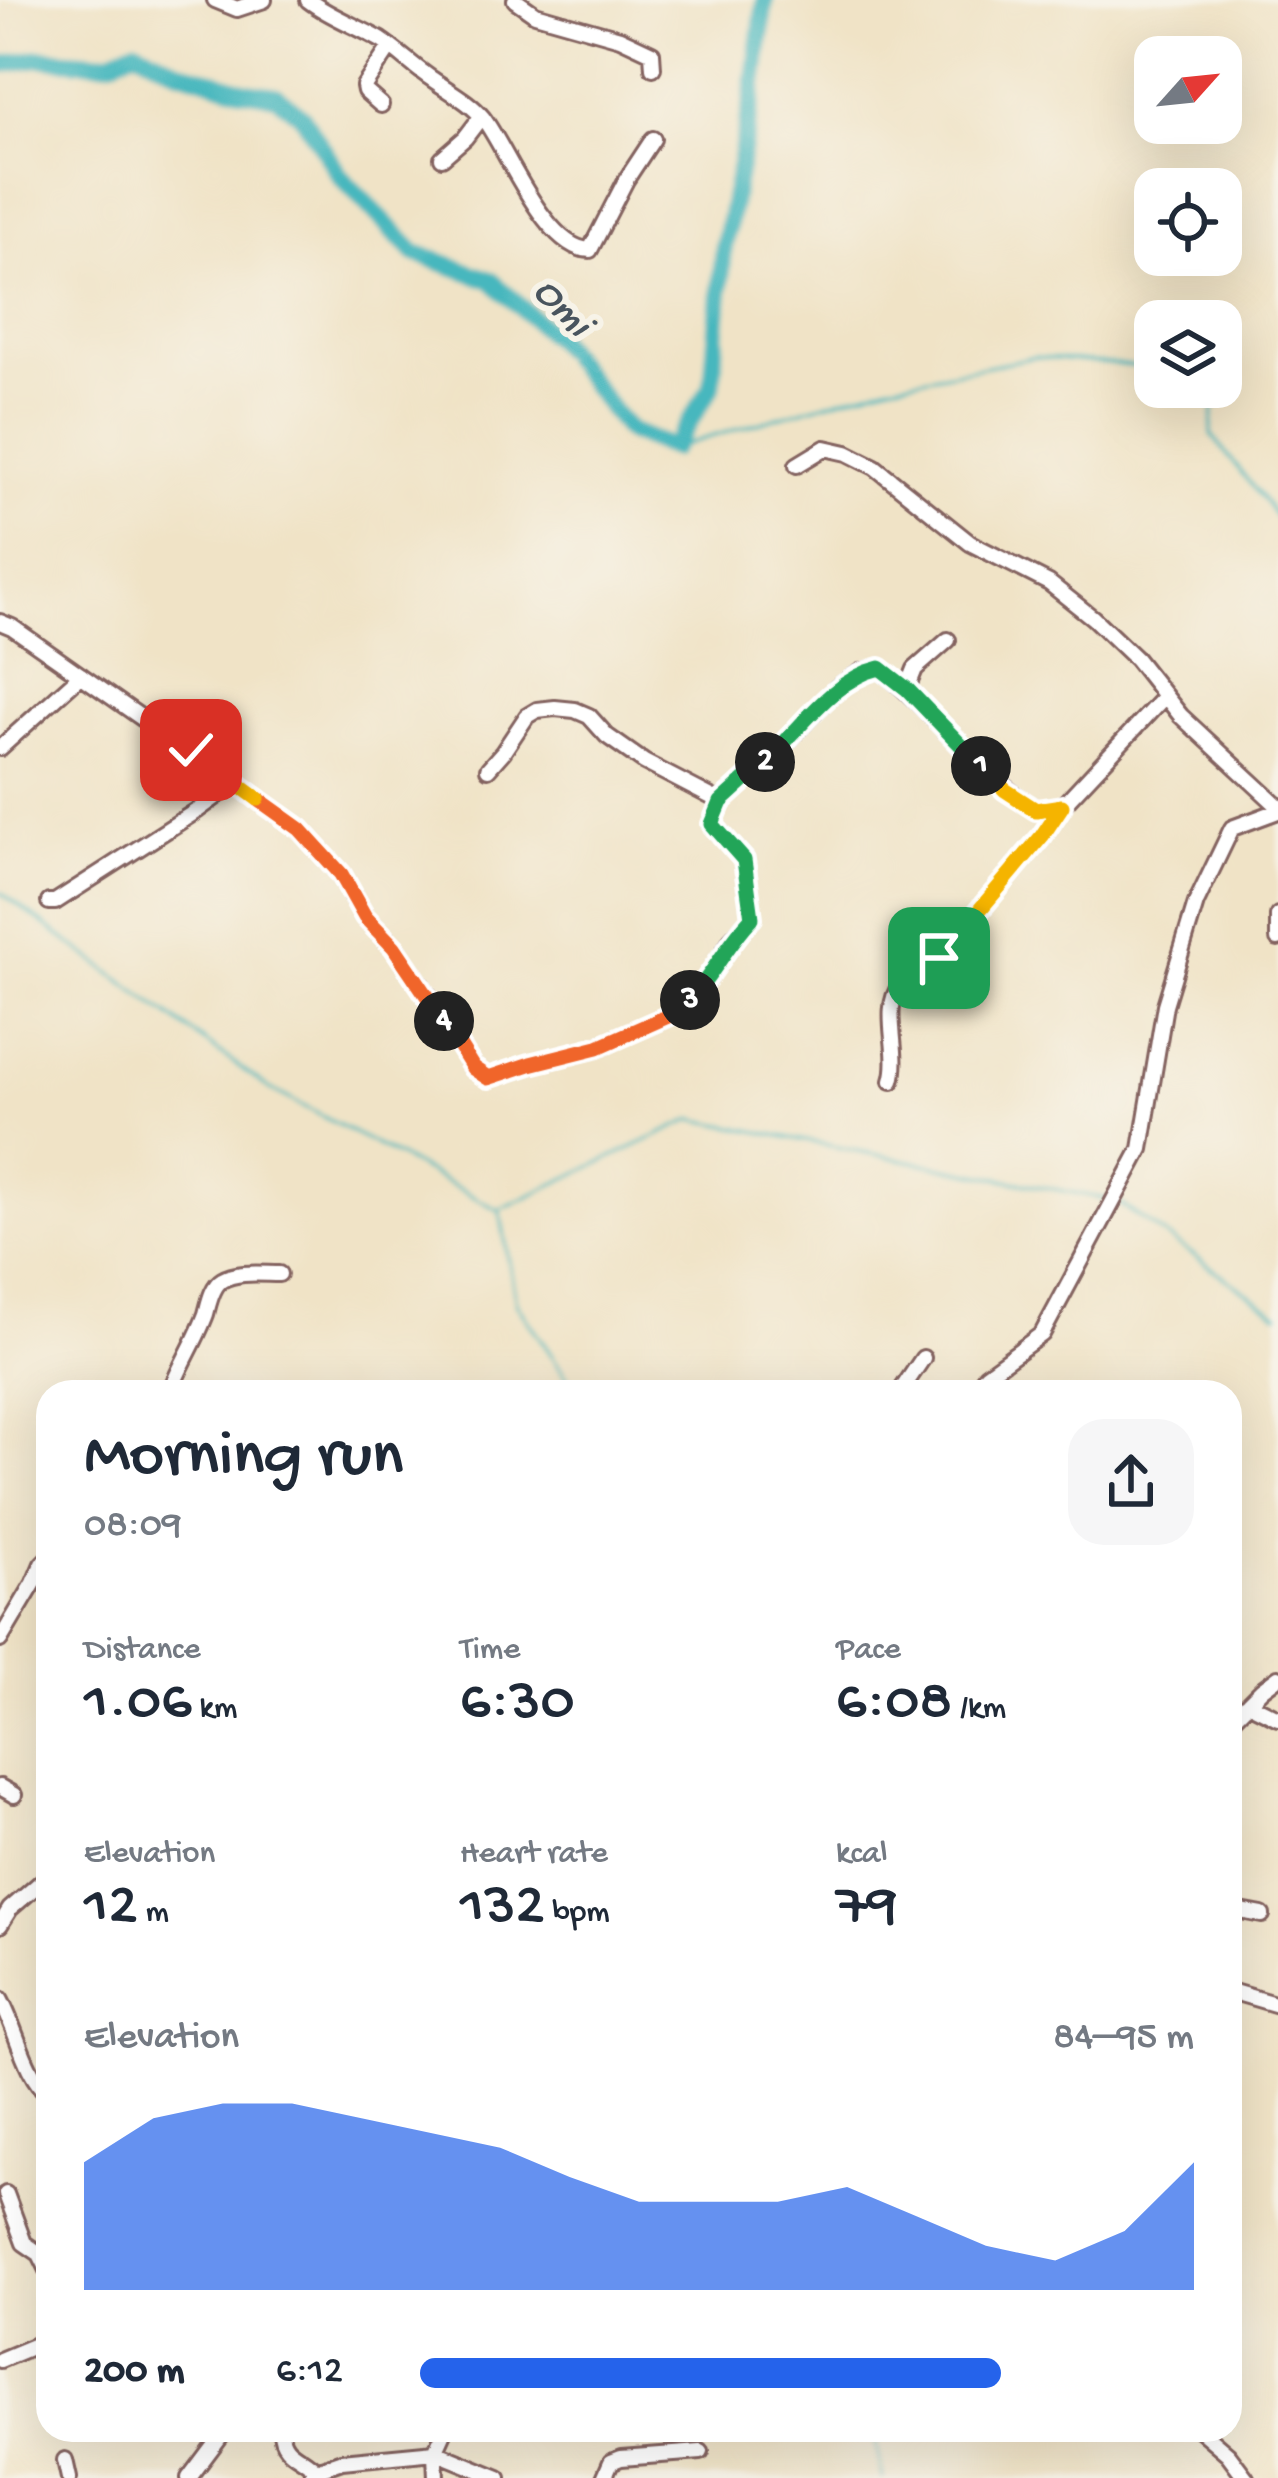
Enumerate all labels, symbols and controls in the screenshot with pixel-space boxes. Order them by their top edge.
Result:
north arrow [1134,36,1242,144]
map controls [1134,36,1242,408]
button: locate [1134,168,1242,276]
water label: Omi [521,269,603,352]
button: layers [1134,300,1242,408]
pin [140,699,242,801]
icon: check [158,717,224,783]
pin: 2 [735,732,795,792]
pin: 1 [951,736,1011,796]
text: 2 [757,743,773,781]
text: 1 [974,747,988,785]
pin [888,907,990,1009]
icon: arrive [906,925,972,991]
pin: 3 [660,970,720,1030]
text: 3 [681,981,699,1019]
pin: 4 [414,991,474,1051]
text: 4 [436,1002,452,1040]
button: share [1068,1419,1194,1545]
text: Morning run [84,1420,403,1498]
text: 08:09 [84,1504,181,1550]
text: Distance [84,1632,201,1670]
text: Time [460,1632,520,1670]
text: Pace [836,1632,901,1670]
text: 1.06 [84,1670,192,1740]
text: 6:30 [460,1670,574,1740]
text: 6:08 [836,1670,952,1740]
text: km [192,1691,238,1729]
text: /km [952,1691,1006,1729]
text: Elevation [84,1836,215,1874]
text: Heart rate [460,1836,608,1874]
text: kcal [836,1836,888,1874]
text: 12 [84,1874,138,1944]
text: 132 [460,1874,545,1944]
text: 79 [836,1874,897,1944]
text: m [138,1895,169,1933]
text: bpm [545,1895,610,1933]
text: Elevation [84,2016,239,2062]
text: 84–95 m [1053,2016,1194,2062]
text: 200 m [84,2350,184,2396]
text: 6:12 [276,2350,343,2396]

